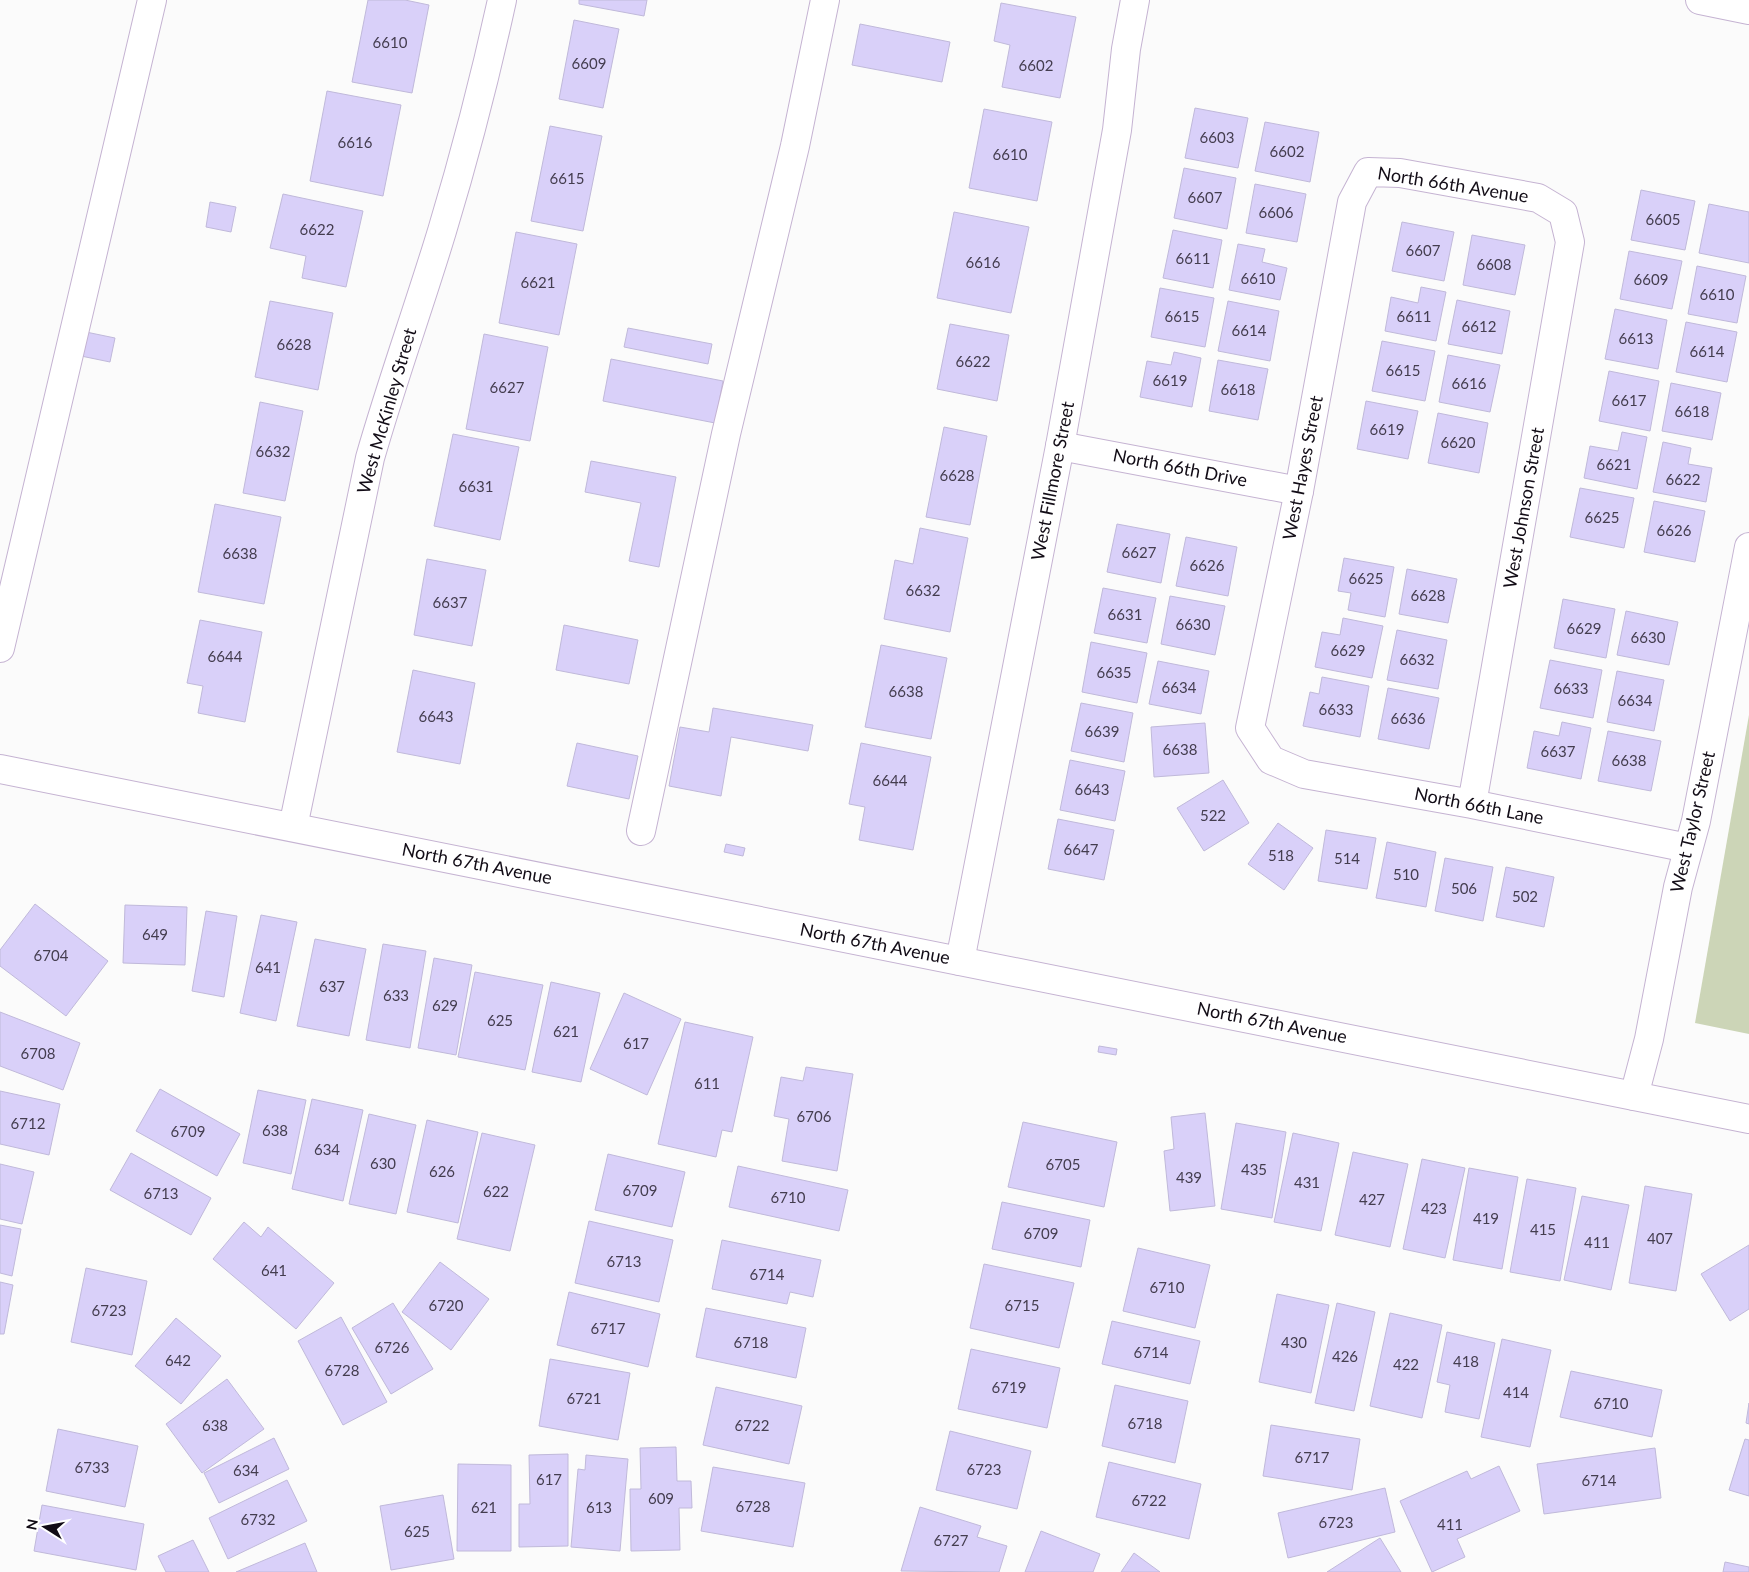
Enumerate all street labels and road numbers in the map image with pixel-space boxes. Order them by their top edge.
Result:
street label: North 66th Avenue [1376,161,1530,207]
street label: West McKinley Street [352,325,420,496]
street label: West Hayes Street [1277,393,1327,542]
street label: West Fillmore Street [1026,399,1078,562]
street label: West Johnson Street [1498,425,1548,590]
street label: North 66th Drive [1111,443,1249,491]
street label: West Taylor Street [1665,748,1719,895]
street label: North 66th Lane [1413,782,1546,828]
street label: North 67th Avenue [400,838,554,888]
street label: North 67th Avenue [798,918,952,968]
street label: North 67th Avenue [1195,997,1349,1047]

